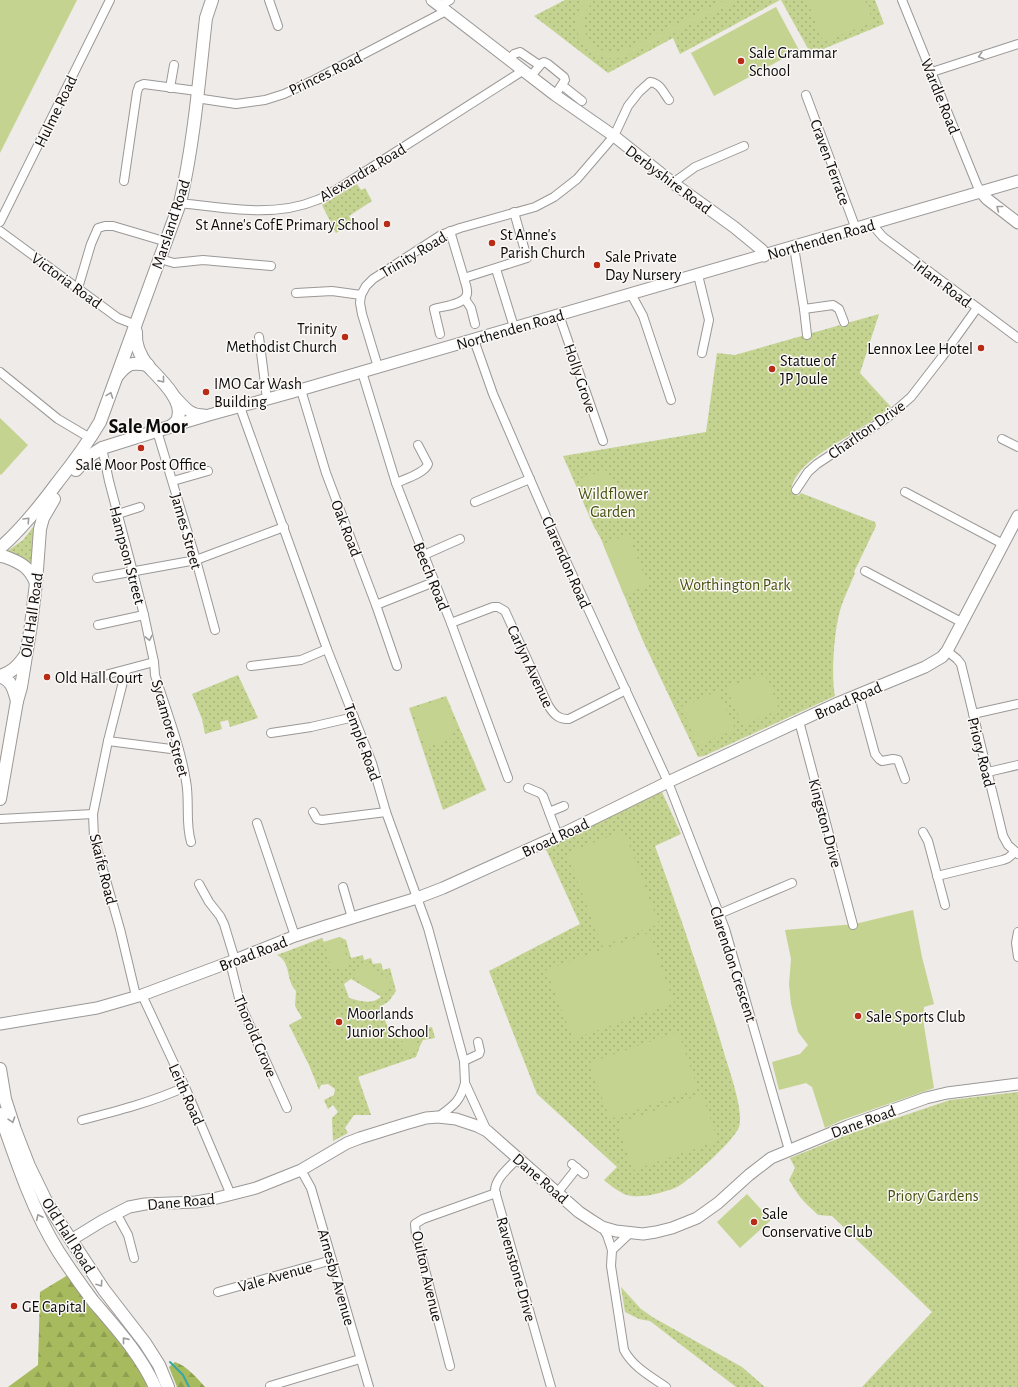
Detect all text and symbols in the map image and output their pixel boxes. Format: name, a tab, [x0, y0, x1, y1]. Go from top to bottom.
place label: Sale Grammar School	[749, 45, 838, 79]
street label: Princes Road	[286, 49, 365, 98]
one-way arrow	[977, 51, 984, 60]
marker: Sale Grammar School	[736, 56, 746, 66]
street label: Wardle Road	[918, 56, 962, 136]
street label: Hulme Road	[32, 73, 80, 150]
street label: Craven Terrace	[807, 117, 853, 207]
street label: Alexandra Road	[316, 141, 409, 205]
street label: Derbyshire Road	[622, 142, 714, 218]
street label: Marsland Road	[149, 178, 193, 271]
one-way arrow	[997, 206, 1004, 213]
place label: St Anne's CofE Primary School	[195, 217, 379, 234]
street label: Northenden Road	[766, 217, 877, 263]
marker: St Anne's CofE Primary School	[382, 219, 392, 229]
place label: St Anne's Parish Church	[500, 227, 585, 261]
street label: Trinity Road	[378, 229, 450, 282]
marker: St Anne's Parish Church	[487, 238, 497, 248]
place label: Sale Private Day Nursery	[605, 249, 682, 284]
street label: Victoria Road	[28, 250, 104, 312]
street label: Irlam Road	[911, 257, 974, 311]
marker: Sale Private Day Nursery	[592, 260, 602, 270]
street label: Northenden Road	[455, 307, 566, 353]
place label: Trinity Methodist Church	[226, 321, 337, 355]
marker: Trinity Methodist Church	[340, 332, 350, 342]
place label: Lennox Lee Hotel	[867, 341, 973, 357]
street label: Holly Grove	[560, 342, 599, 415]
marker: Lennox Lee Hotel	[976, 343, 986, 353]
place label: Statue of JP Joule	[780, 353, 837, 387]
marker: Statue of JP Joule	[767, 364, 777, 374]
one-way arrow	[157, 376, 164, 383]
place label: IMO Car Wash Building	[214, 376, 302, 410]
marker: IMO Car Wash Building	[201, 387, 211, 397]
one-way arrow	[105, 392, 113, 399]
street label: Charlton Drive	[825, 398, 908, 462]
district label: Sale Moor	[108, 417, 188, 437]
marker: Sale Moor Post Office	[136, 443, 146, 453]
place label: Sale Moor Post Office	[76, 457, 206, 473]
park label: Wildflower Garden	[578, 486, 649, 520]
street label: James Street	[168, 491, 205, 571]
street label: Oak Road	[328, 498, 364, 559]
street label: Hampson Street	[106, 504, 148, 606]
street label: Clarendon Road	[539, 514, 594, 611]
one-way arrow	[23, 517, 30, 525]
street label: Beech Road	[410, 540, 452, 613]
street label: Old Hall Road	[18, 572, 46, 659]
park label: Worthington Park	[680, 577, 791, 593]
street label: Carlyn Avenue	[503, 623, 556, 711]
one-way arrow	[144, 635, 152, 642]
place label: Old Hall Court	[55, 670, 143, 686]
marker: Old Hall Court	[42, 672, 52, 682]
street label: Sycamore Street	[148, 678, 192, 779]
street label: Broad Road	[812, 679, 884, 723]
street label: Temple Road	[341, 702, 383, 783]
street label: Priory Road	[964, 716, 997, 789]
street label: Kingston Drive	[805, 777, 845, 869]
street label: Broad Road	[520, 816, 591, 860]
street label: Skaife Road	[87, 832, 120, 906]
street label: Clarendon Crescent	[707, 905, 759, 1024]
street label: Broad Road	[217, 934, 290, 974]
street label: Thorold Grove	[231, 993, 280, 1080]
place label: Moorlands Junior School	[347, 1006, 429, 1040]
place label: Sale Sports Club	[866, 1009, 965, 1025]
marker: Sale Sports Club	[853, 1011, 863, 1021]
marker: Moorlands Junior School	[334, 1017, 344, 1027]
street label: Leith Road	[165, 1061, 207, 1128]
street label: Dane Road	[829, 1103, 898, 1141]
one-way arrow	[7, 1117, 16, 1124]
street label: Dane Road	[510, 1151, 571, 1207]
park label: Priory Gardens	[887, 1188, 979, 1205]
street label: Dane Road	[147, 1191, 215, 1213]
street label: Old Hall Road	[39, 1195, 98, 1276]
place label: Sale Conservative Club	[762, 1206, 873, 1240]
one-way arrow	[36, 1213, 44, 1221]
street label: Ravenstone Drive	[493, 1215, 539, 1323]
marker: Sale Conservative Club	[749, 1217, 759, 1227]
street label: Arnesby Avenue	[314, 1227, 357, 1328]
street label: Oulton Avenue	[409, 1229, 445, 1323]
street label: Vale Avenue	[236, 1259, 314, 1295]
one-way arrow	[95, 1280, 103, 1287]
place label: GE Capital	[22, 1299, 86, 1315]
marker: GE Capital	[9, 1301, 19, 1311]
one-way arrow	[123, 1337, 130, 1344]

